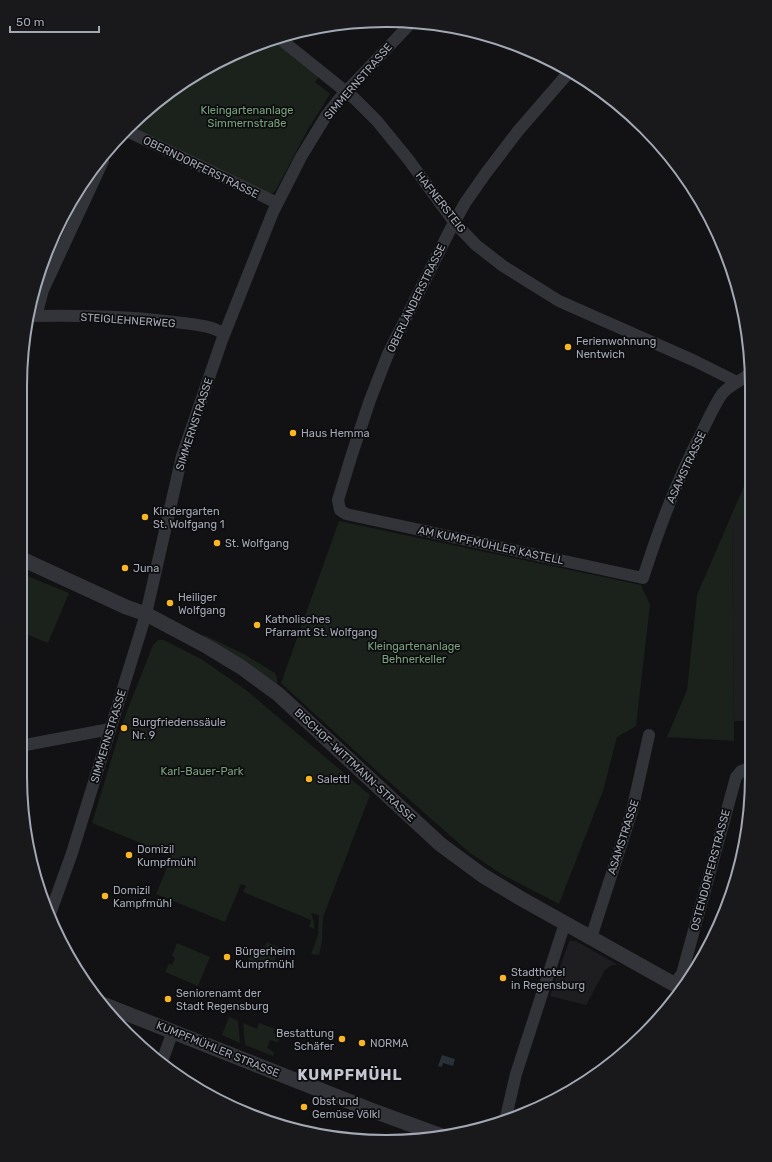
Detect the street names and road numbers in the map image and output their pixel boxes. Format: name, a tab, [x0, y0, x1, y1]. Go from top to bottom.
street label: SIMMERNSTRASSE	[322, 40, 395, 122]
street label: OBERNDORFERSTRASSE	[141, 134, 261, 201]
street label: HAFNERSTEIG	[413, 169, 468, 235]
street label: OBERLÄNDERSTRASSE	[384, 241, 449, 355]
street label: STEIGLEHNERWEG	[80, 311, 176, 330]
street label: SIMMERNSTRASSE	[173, 376, 216, 472]
street label: ASAMSTRASSE	[664, 429, 709, 505]
street label: AM KUMPFMÜHLER KASTELL	[417, 524, 565, 567]
street label: SIMMERNSTRASSE	[88, 688, 129, 784]
street label: BISCHOF-WITTMANN-STRASSE	[292, 706, 418, 825]
street label: ASAMSTRASSE	[605, 798, 642, 876]
street label: OSTENDORFERSTRASSE	[688, 808, 733, 932]
street label: KUMPFMÜHLER STRASSE	[154, 1019, 282, 1080]

